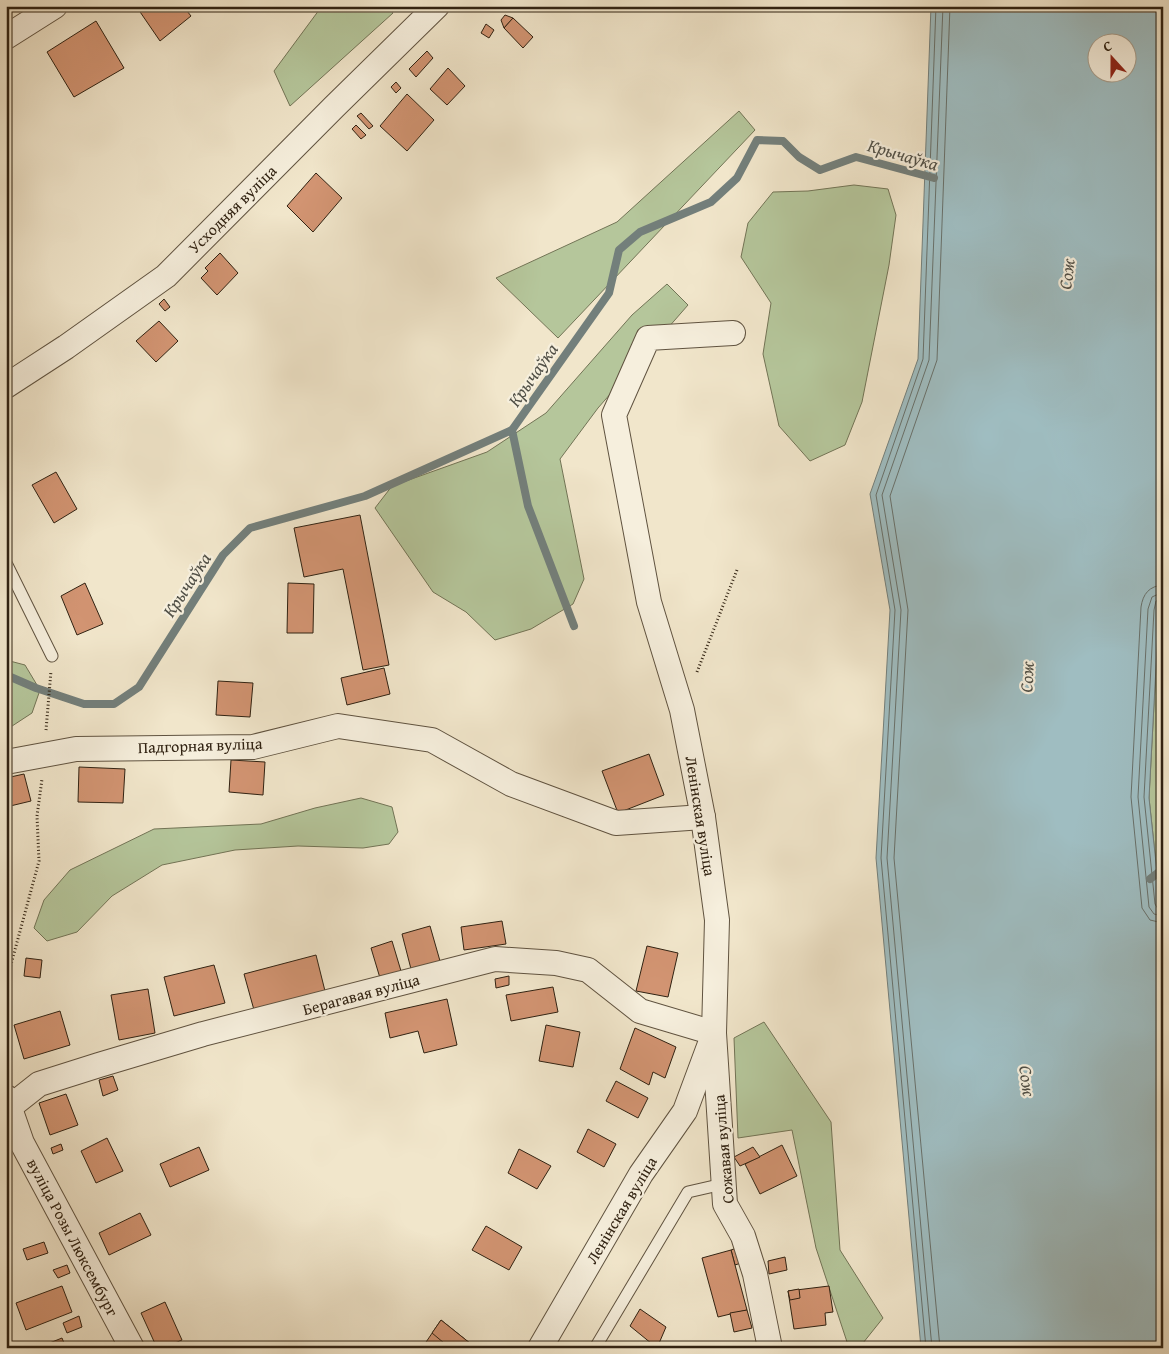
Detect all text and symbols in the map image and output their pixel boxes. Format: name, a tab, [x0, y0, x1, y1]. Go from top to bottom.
north arrow	[1086, 32, 1136, 82]
text: С	[1100, 35, 1115, 57]
water label: Крычаўка	[865, 132, 942, 178]
street label: Усходняя вуліца	[182, 159, 282, 259]
water label: Сож	[1051, 256, 1082, 291]
water label: Крычаўка	[501, 337, 565, 412]
water label: Крычаўка	[156, 546, 218, 622]
water label: Сож	[1012, 660, 1041, 693]
street label: Падгорная вуліца	[137, 731, 263, 759]
street label: Ленінская вуліца	[680, 754, 722, 878]
street label: Берагавая вуліца	[300, 967, 423, 1021]
water label: Сож	[1012, 1064, 1043, 1099]
street label: Сожавая вуліца	[706, 1093, 740, 1204]
street label: Ленінская вуліца	[579, 1151, 663, 1268]
street label: вуліца Розы Люксембург	[21, 1154, 125, 1320]

